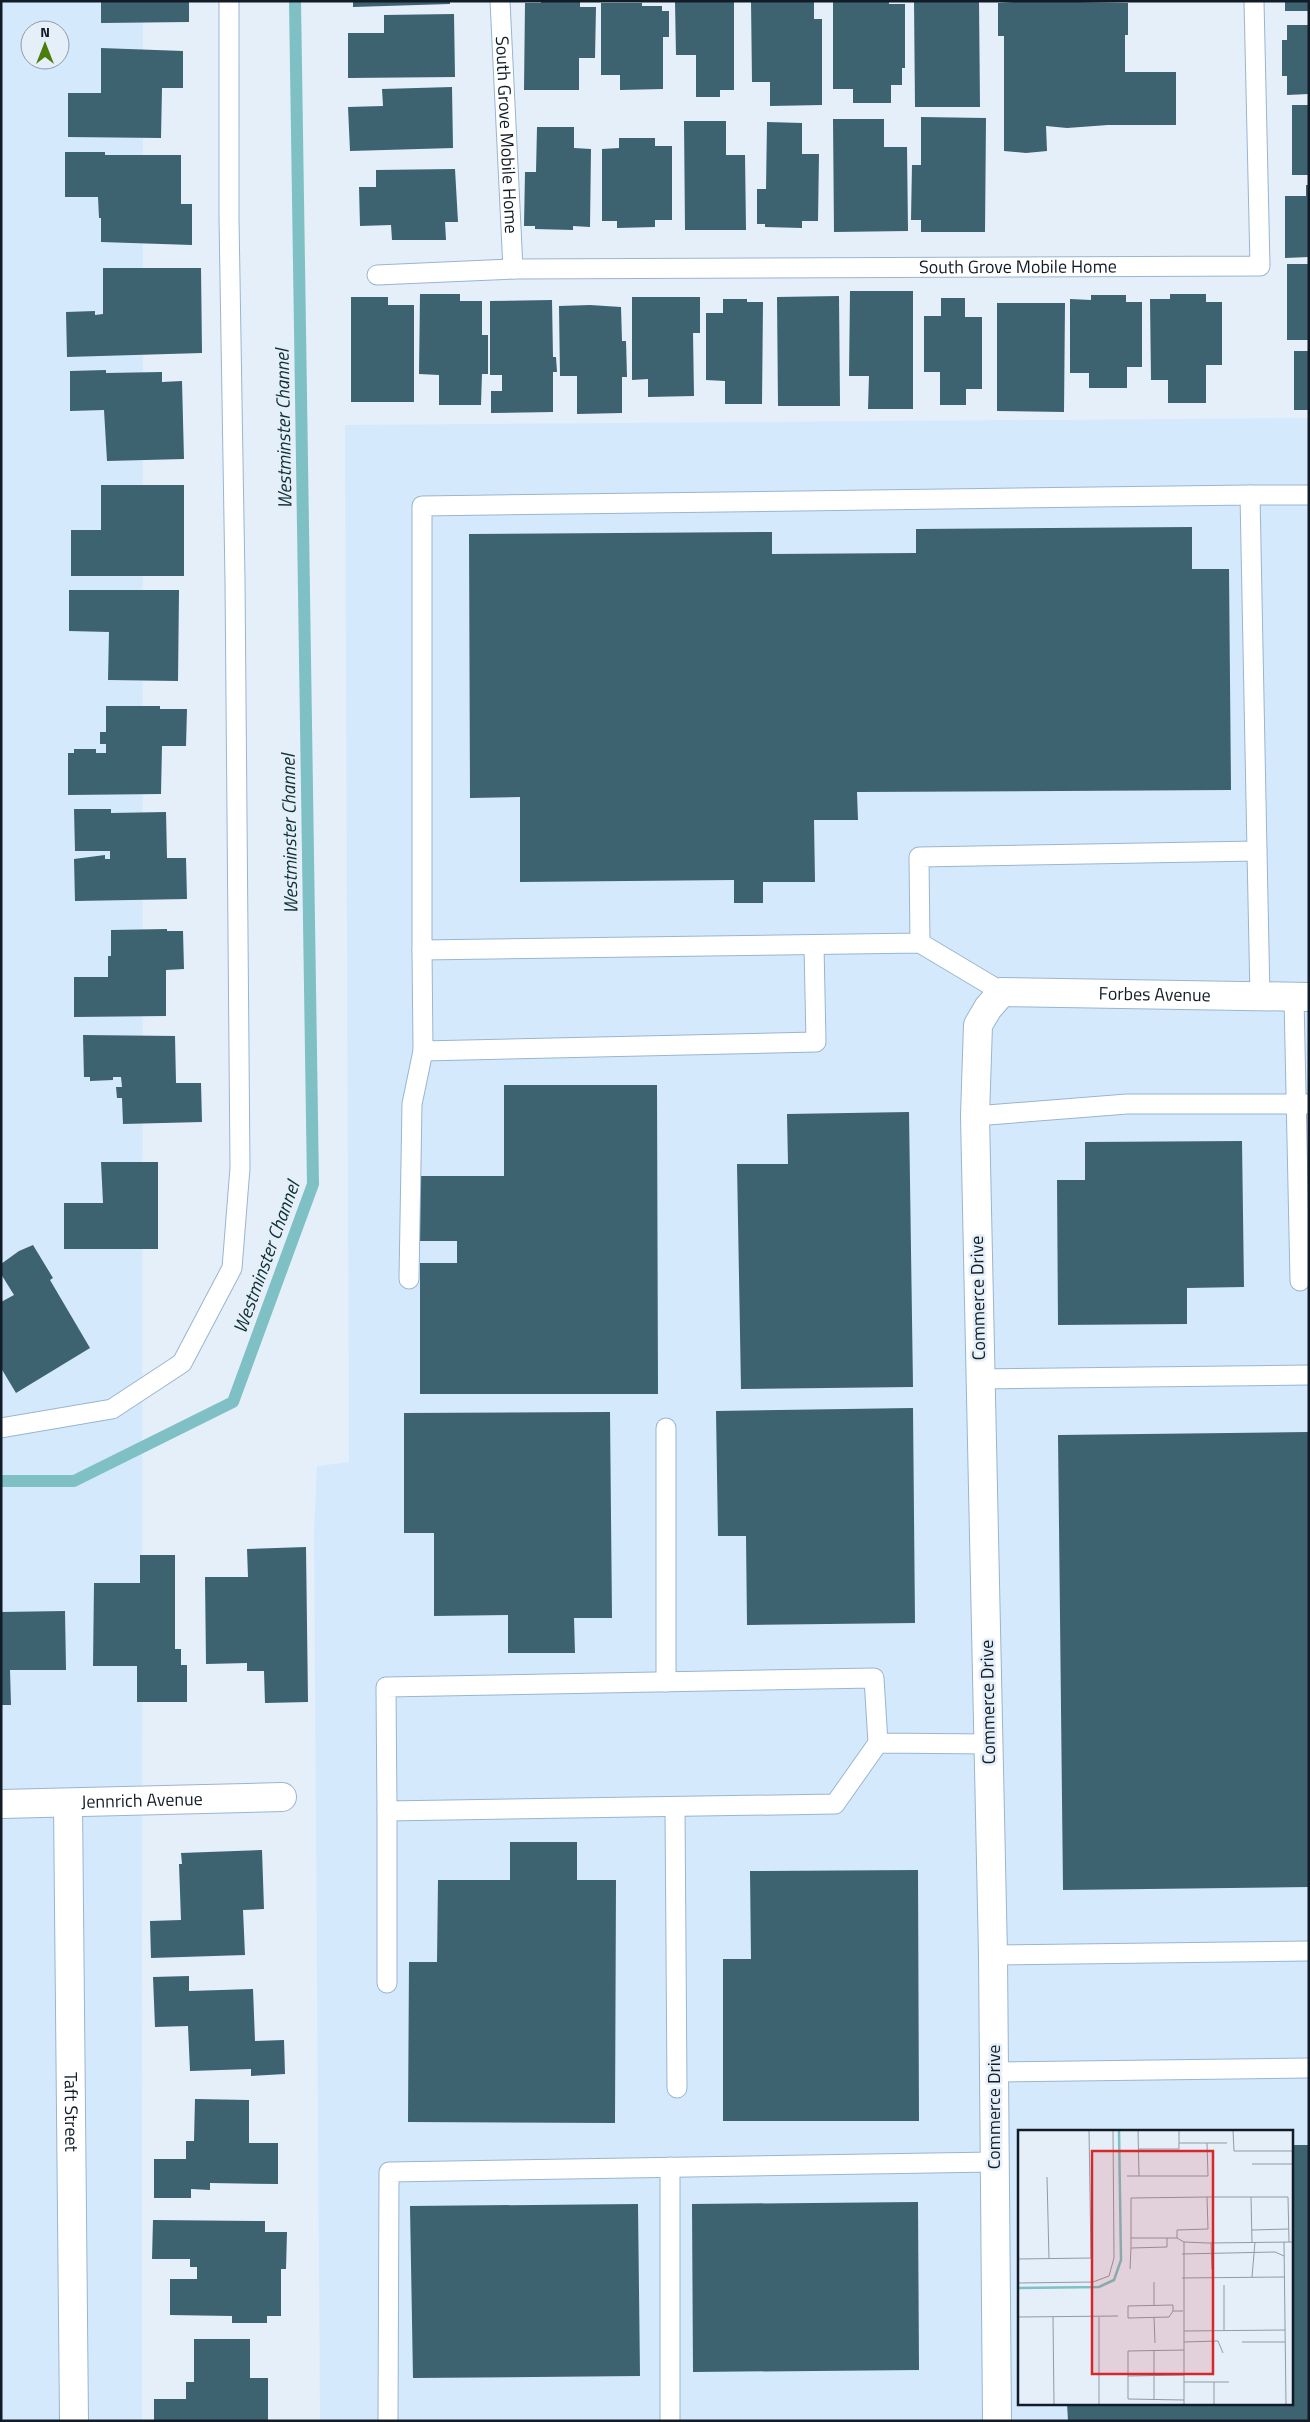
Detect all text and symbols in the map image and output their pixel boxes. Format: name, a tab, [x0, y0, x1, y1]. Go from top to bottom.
north arrow	[20, 20, 70, 70]
text: N	[40, 21, 50, 42]
street label: South Grove Mobile Home	[489, 35, 525, 234]
street label: South Grove Mobile Home	[919, 253, 1117, 280]
water label: Westminster Channel	[267, 347, 298, 509]
water label: Westminster Channel	[273, 752, 304, 914]
street label: Forbes Avenue	[1098, 980, 1211, 1008]
water label: Westminster Channel	[225, 1175, 307, 1337]
street label: Commerce Drive	[963, 1236, 992, 1360]
street label: Commerce Drive	[973, 1640, 1002, 1764]
street label: Jennrich Avenue	[81, 1785, 203, 1815]
street label: Commerce Drive	[980, 2045, 1007, 2169]
street label: Taft Street	[58, 2072, 85, 2153]
inset map	[1018, 2130, 1292, 2404]

